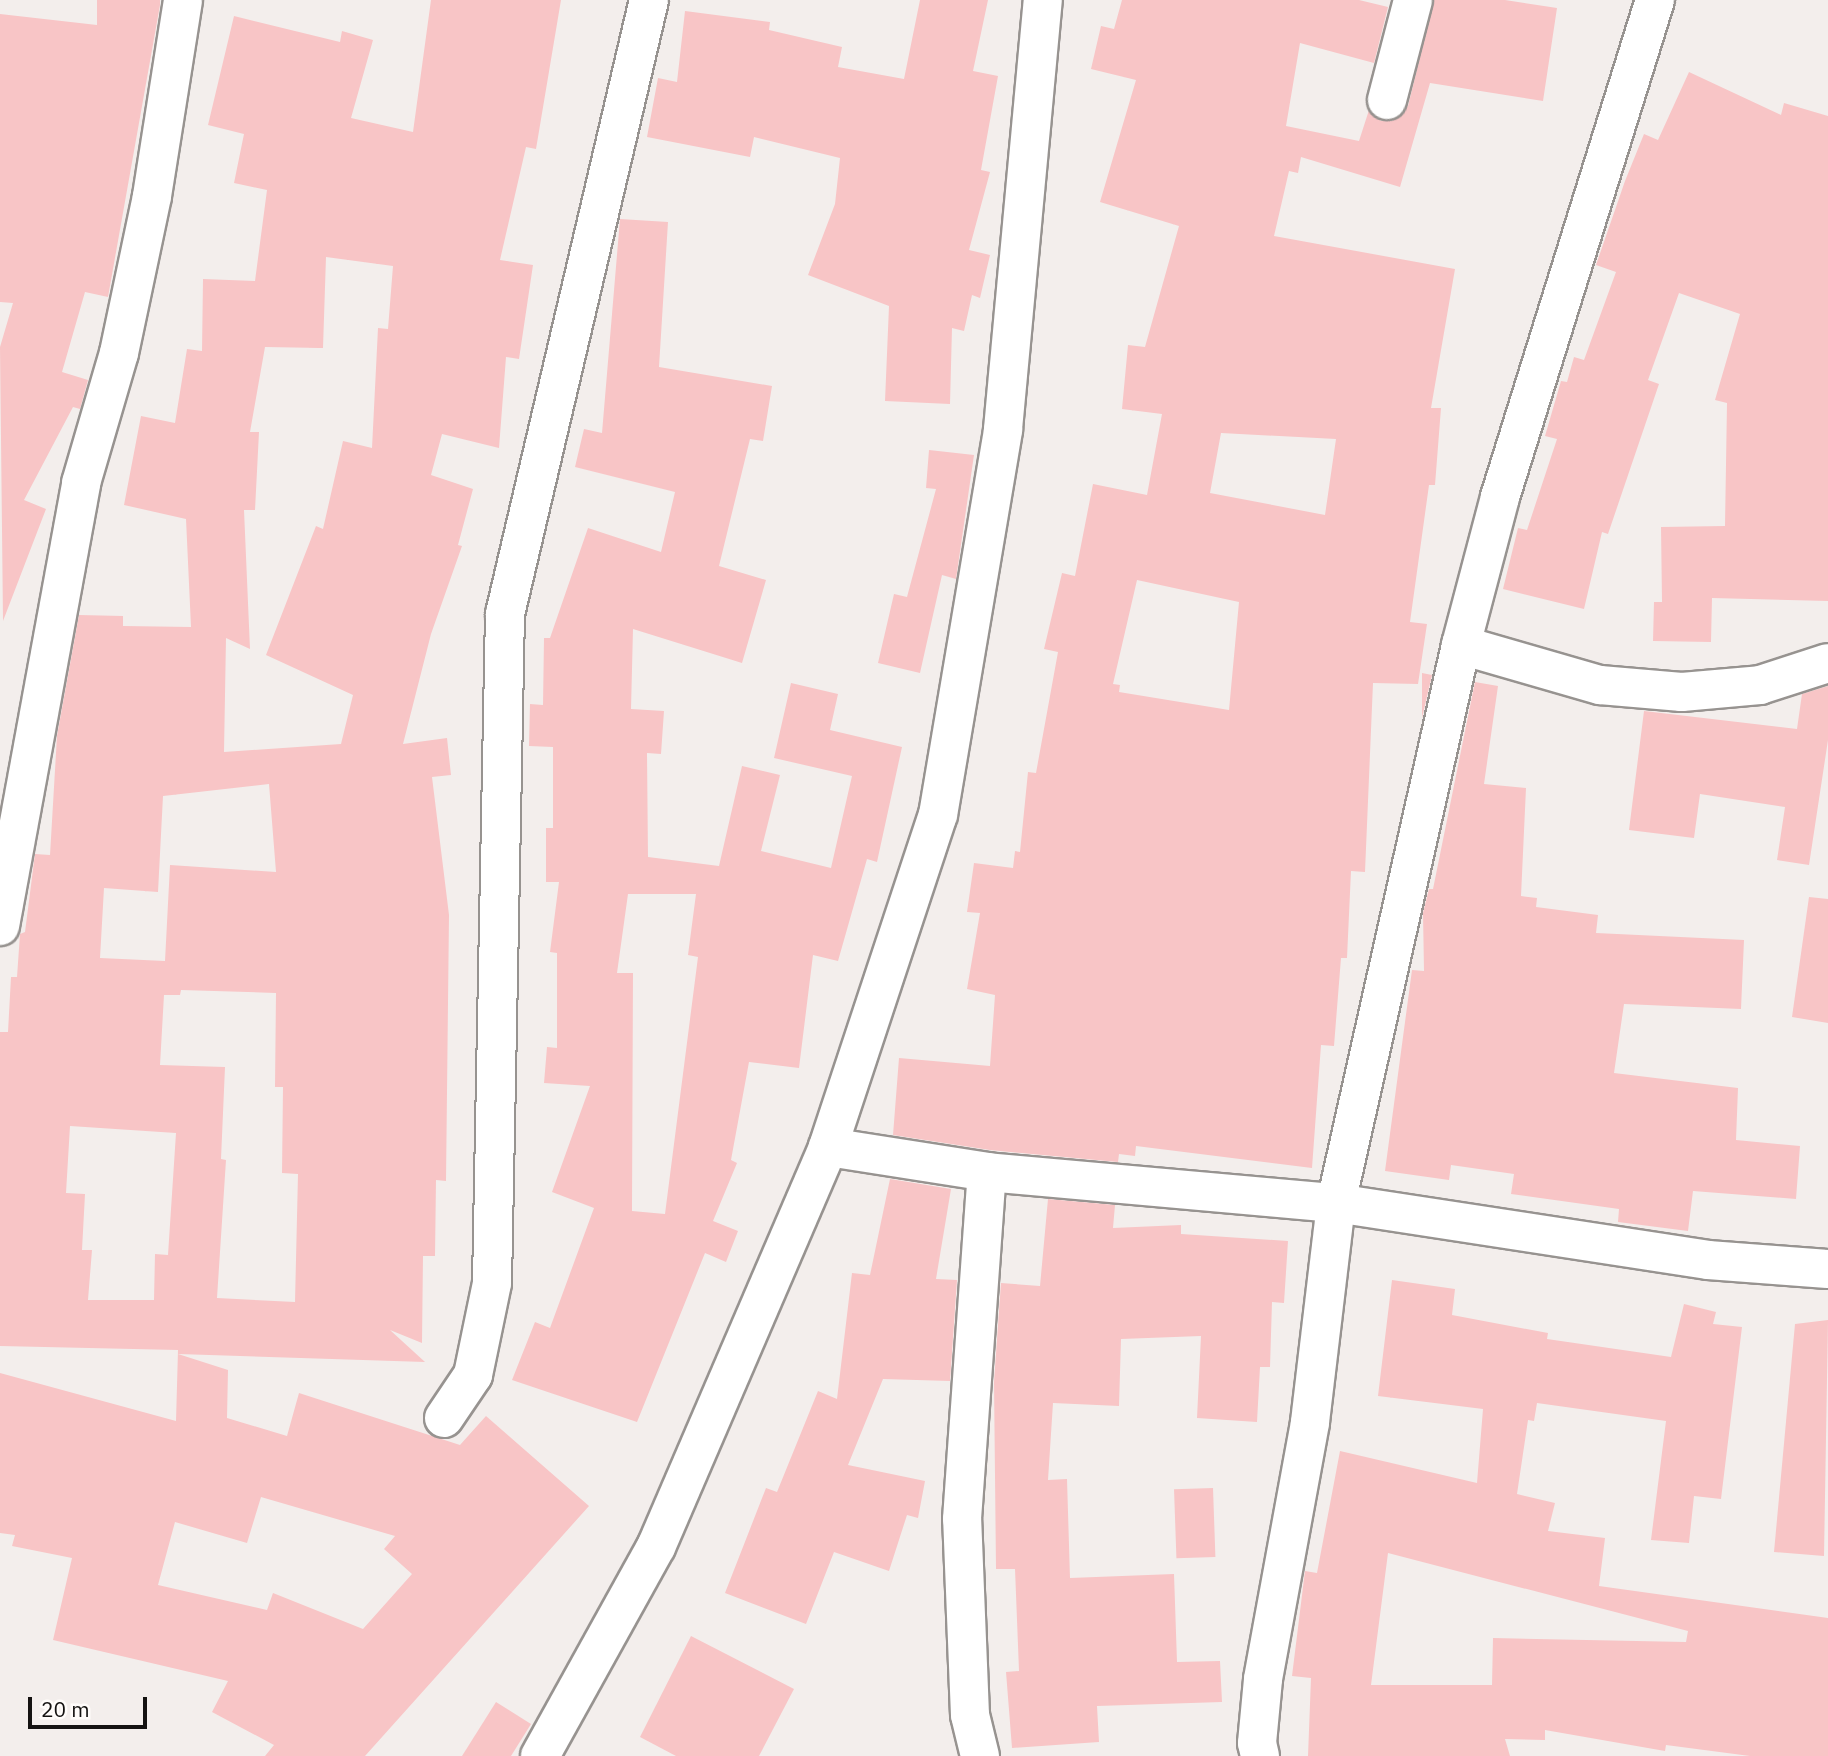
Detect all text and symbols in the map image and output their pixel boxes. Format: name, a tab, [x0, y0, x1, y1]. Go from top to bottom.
scale bar	[32, 1682, 150, 1726]
text: 20 m	[41, 1695, 90, 1723]

